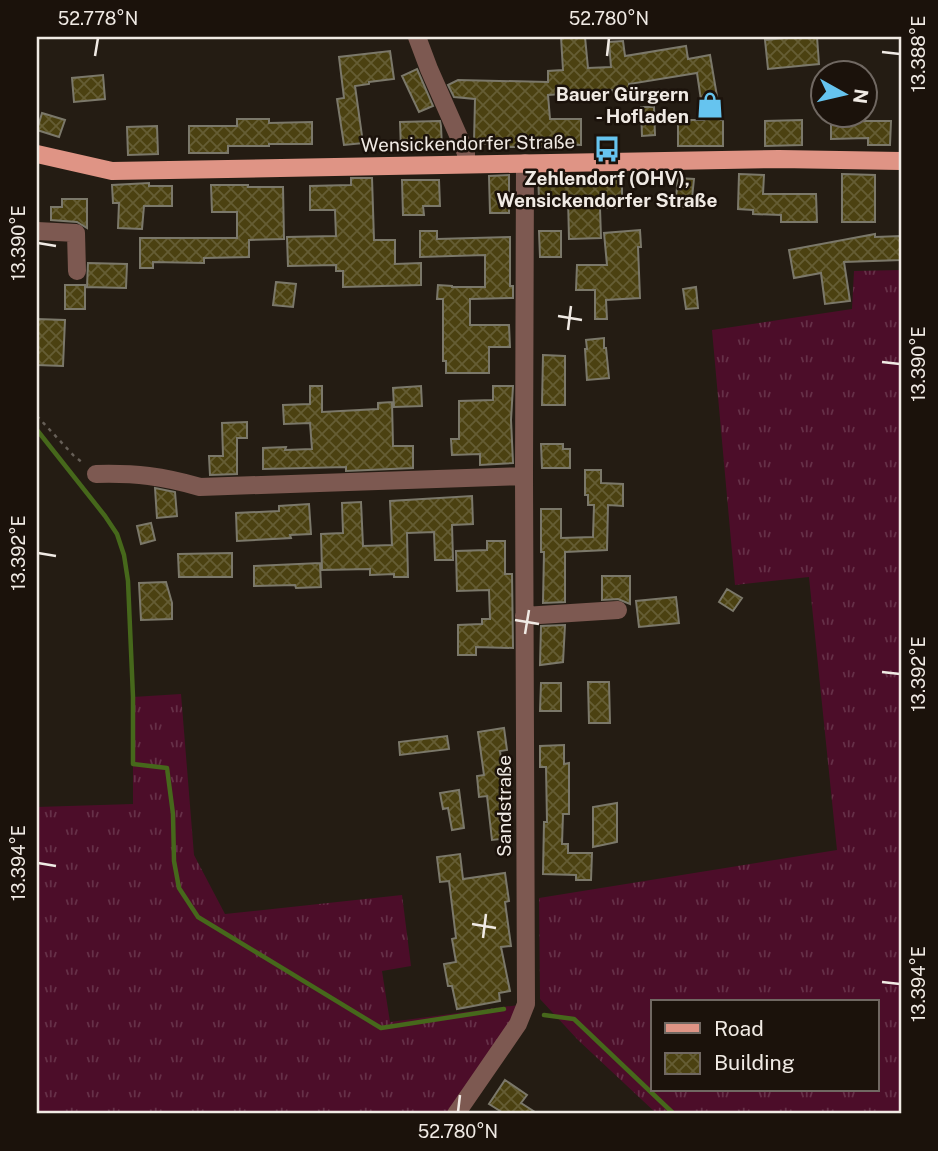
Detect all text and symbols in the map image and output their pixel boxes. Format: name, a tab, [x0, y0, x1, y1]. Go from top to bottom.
text: 52.778°N	[58, 8, 138, 29]
text: 52.780°N	[569, 8, 649, 29]
text: 13.388°E	[908, 16, 929, 92]
north arrow	[808, 60, 878, 130]
place label: Bauer Gürgern - Hofladen	[556, 83, 689, 127]
text: N	[849, 87, 873, 105]
shop icon: Bauer Gürgern - Hofladen	[695, 90, 725, 120]
street label: Wensickendorfer Straße	[361, 130, 575, 156]
bus stop icon: Zehlendorf (OHV), Wensickendorfer Straße	[592, 134, 622, 164]
place label: Zehlendorf (OHV), Wensickendorfer Straße	[497, 167, 717, 211]
text: 13.390°E	[8, 205, 29, 281]
text: 13.390°E	[908, 326, 929, 402]
text: 13.392°E	[8, 515, 29, 591]
text: 13.392°E	[908, 636, 929, 712]
street label: Sandstraße	[493, 755, 515, 857]
text: 13.394°E	[8, 825, 29, 901]
text: 13.394°E	[908, 946, 929, 1022]
legend	[651, 1000, 878, 1092]
text: Road	[714, 1016, 764, 1041]
text: Building	[714, 1050, 795, 1075]
text: 52.780°N	[418, 1121, 498, 1142]

